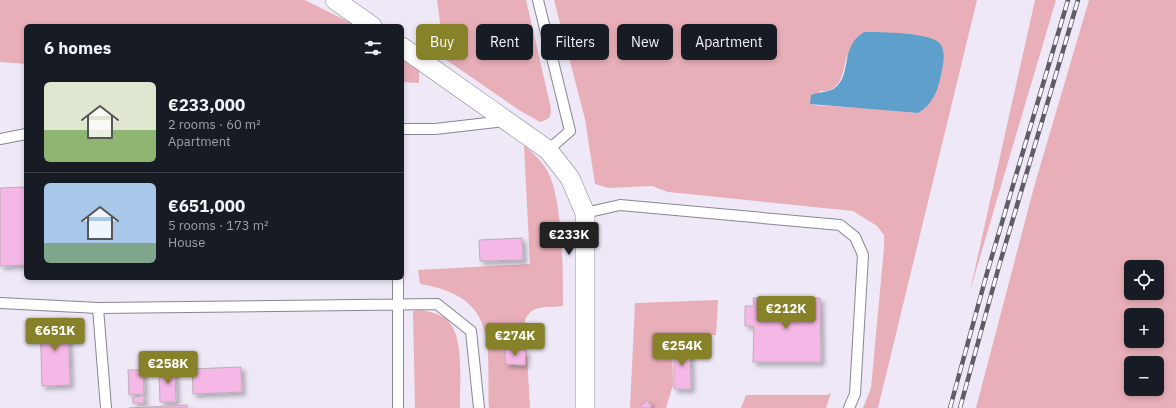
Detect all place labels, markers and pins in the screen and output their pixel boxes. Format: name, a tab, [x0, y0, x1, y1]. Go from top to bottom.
pin: €233K	[541, 222, 597, 256]
pin: €212K	[758, 296, 814, 330]
pin: €651K	[27, 318, 83, 352]
pin: €274K	[487, 323, 543, 357]
pin: €254K	[654, 333, 710, 367]
pin: €258K	[140, 351, 196, 385]

